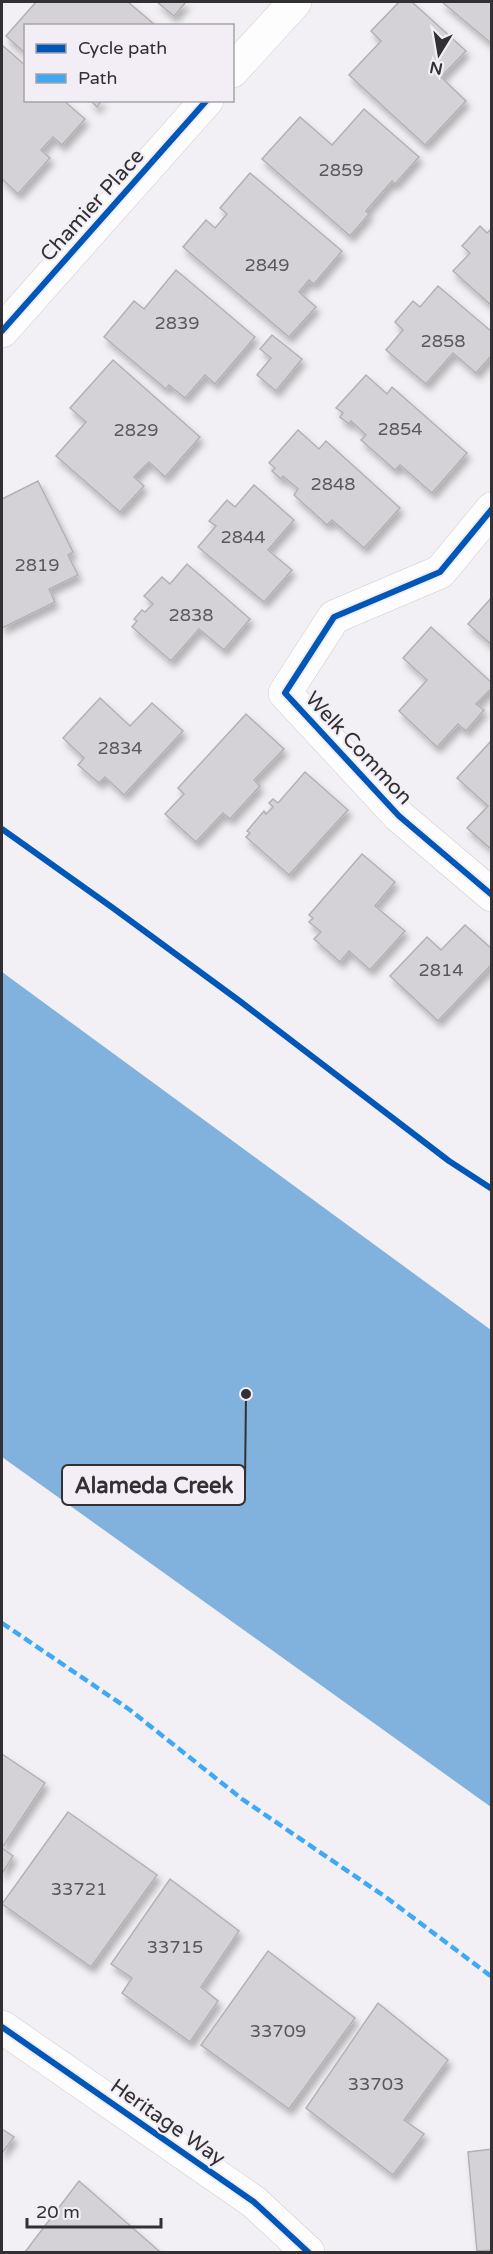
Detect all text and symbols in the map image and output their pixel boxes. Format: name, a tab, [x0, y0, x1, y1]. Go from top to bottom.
legend	[24, 24, 234, 102]
north arrow	[409, 24, 469, 84]
text: Cycle path	[78, 37, 167, 59]
text: N	[428, 57, 445, 79]
text: Path	[78, 67, 117, 89]
street label: Chamier Place	[35, 144, 150, 267]
house number: 2859	[318, 159, 364, 181]
house number: 2849	[244, 254, 290, 276]
house number: 2839	[154, 312, 200, 334]
house number: 2858	[420, 330, 466, 352]
house number: 2854	[377, 418, 423, 440]
house number: 2829	[113, 419, 159, 441]
house number: 2848	[310, 473, 356, 495]
house number: 2844	[220, 526, 266, 548]
house number: 2819	[14, 554, 60, 576]
house number: 2838	[168, 604, 214, 626]
street label: Welk Common	[300, 687, 417, 810]
house number: 2834	[97, 737, 143, 759]
house number: 2814	[418, 959, 464, 981]
callout: Alameda Creek	[62, 1465, 245, 1505]
text: Alameda Creek	[75, 1473, 233, 1499]
house number: 33721	[51, 1878, 107, 1900]
house number: 33715	[147, 1936, 203, 1958]
house number: 33709	[250, 2020, 306, 2042]
house number: 33703	[348, 2073, 404, 2095]
street label: Heritage Way	[105, 2074, 230, 2171]
scale bar	[27, 2191, 160, 2229]
text: 20 m	[36, 2201, 80, 2223]

